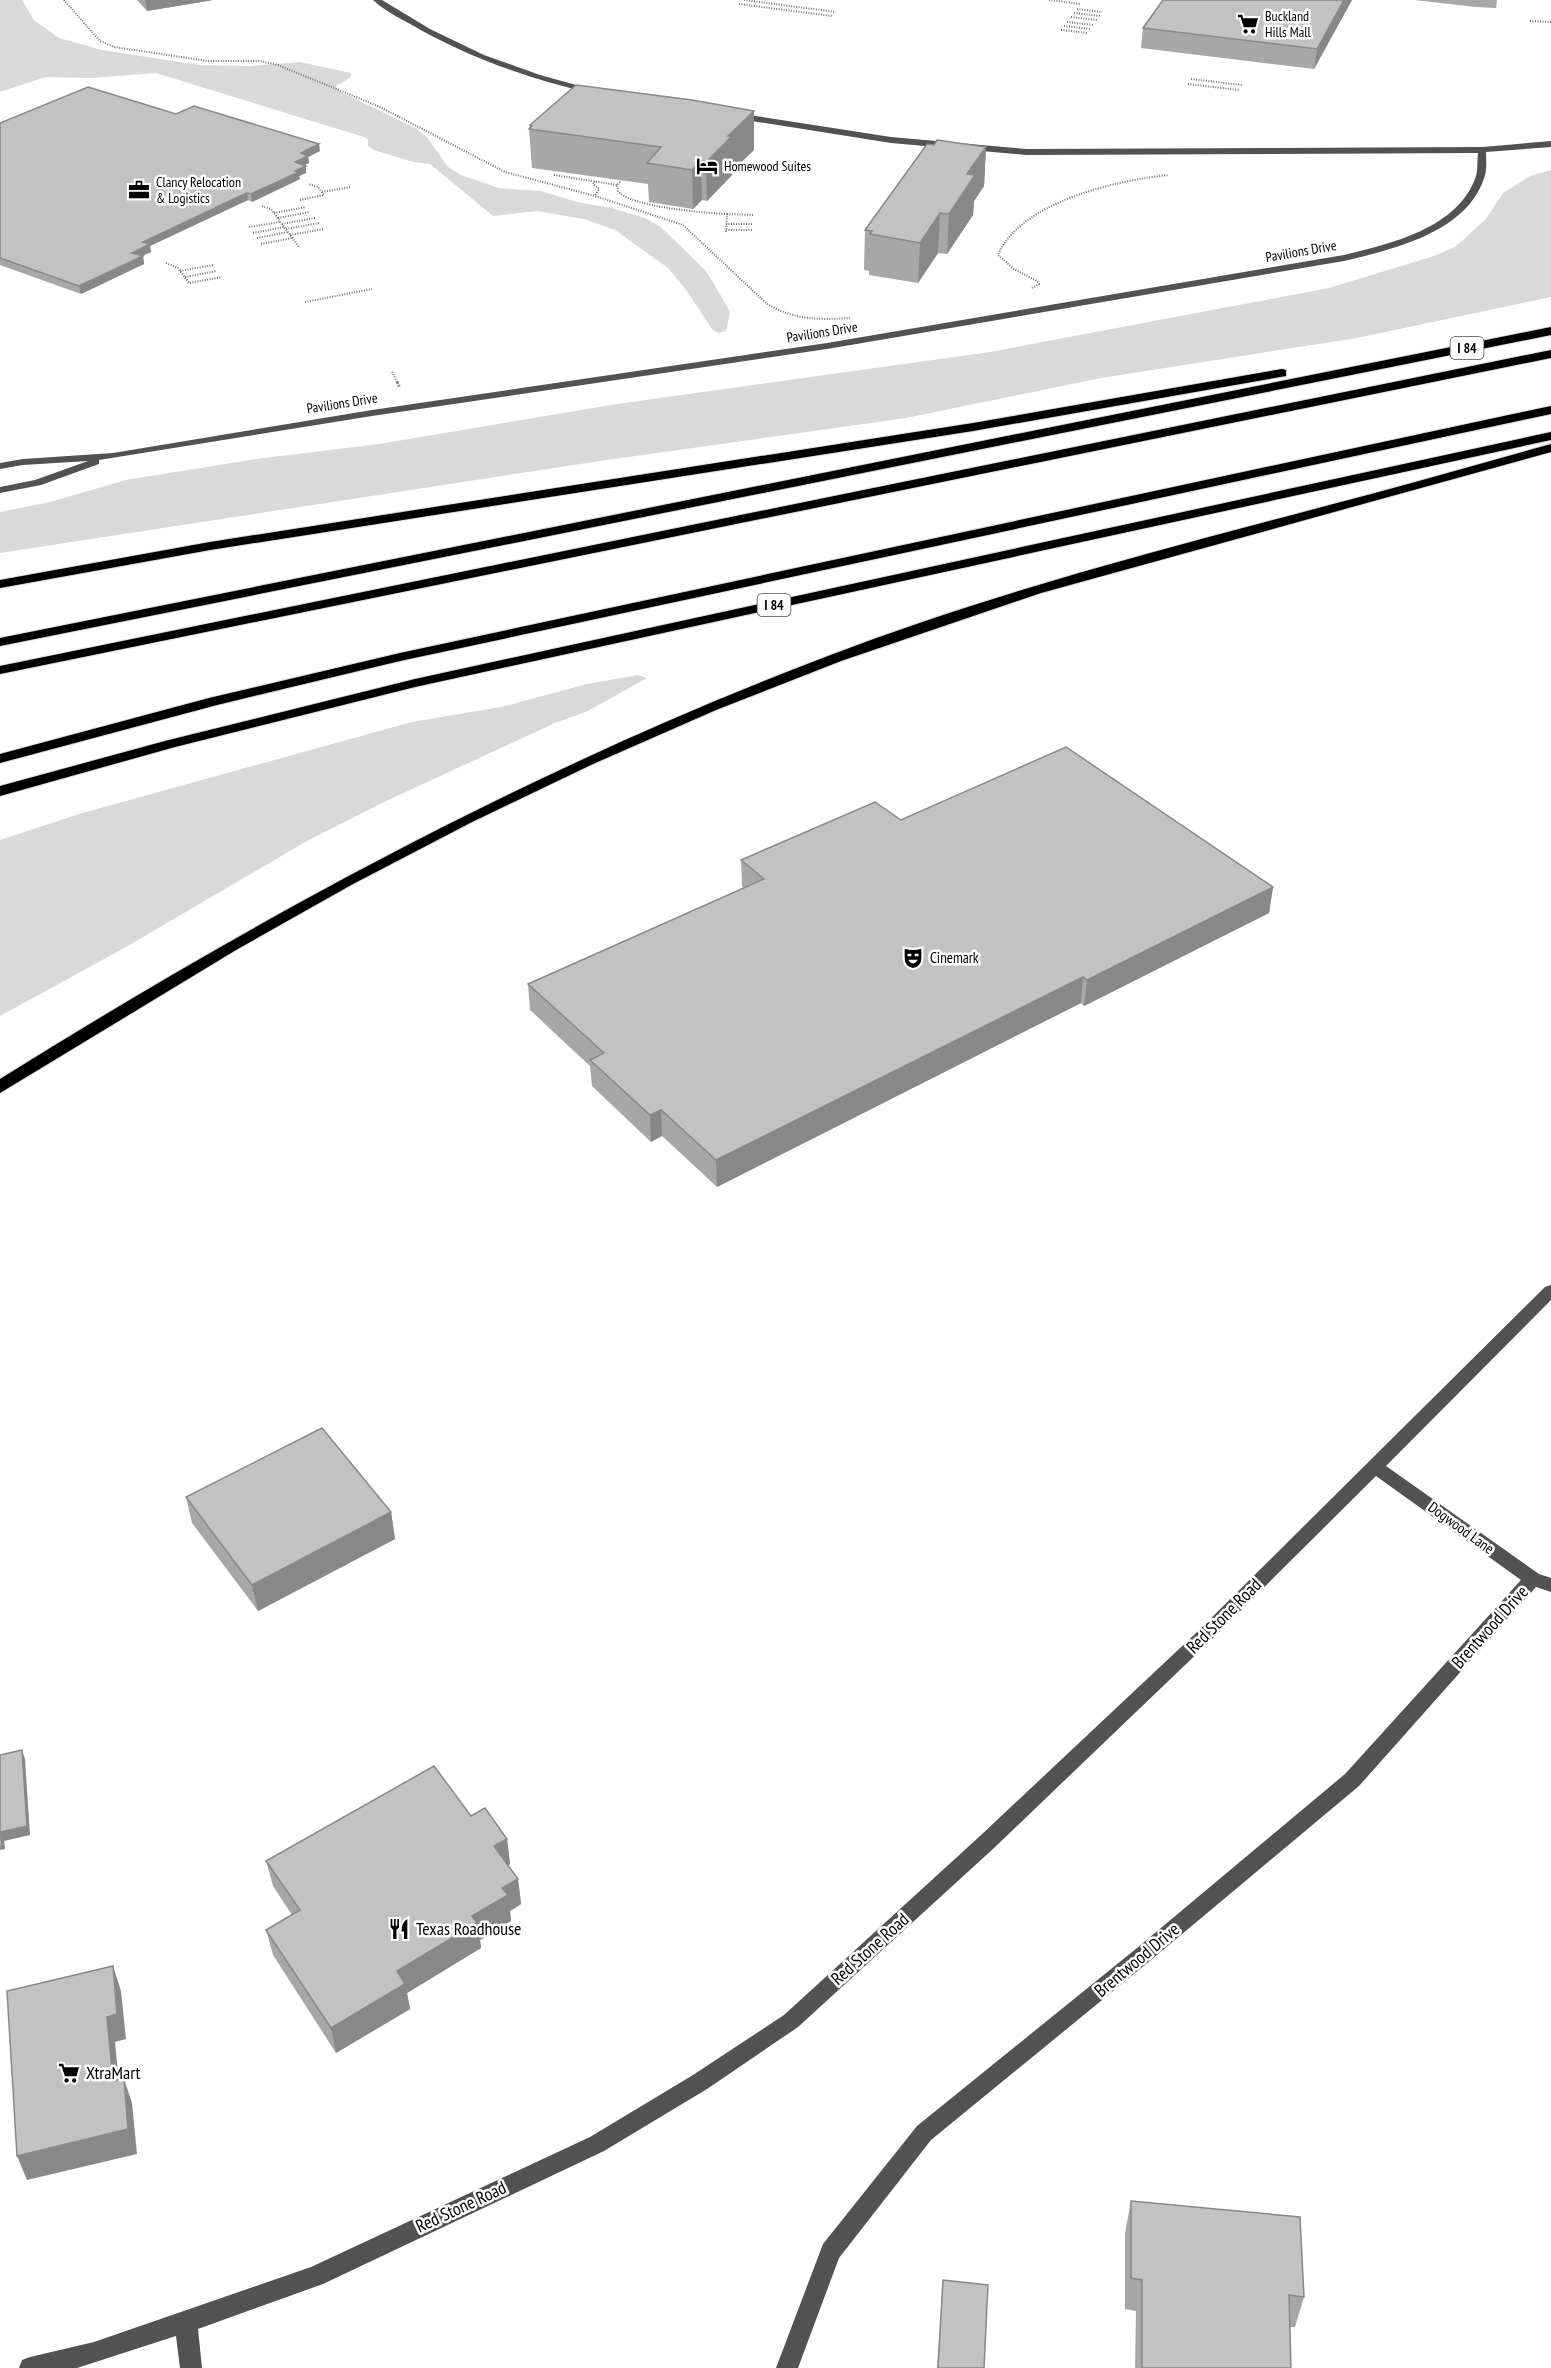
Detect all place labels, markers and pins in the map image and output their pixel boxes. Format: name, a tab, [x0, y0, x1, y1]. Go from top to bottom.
place label: Buckland Hills Mall	[1265, 7, 1312, 41]
supermarket icon: Buckland Hills Mall	[1236, 12, 1260, 36]
hotel icon: Homewood Suites	[695, 154, 719, 178]
place label: Homewood Suites	[724, 157, 811, 175]
place label: Clancy Relocation & Logistics	[156, 173, 241, 207]
office icon: Clancy Relocation & Logistics	[127, 178, 151, 202]
theatre icon: Cinemark	[901, 946, 925, 970]
place label: Cinemark	[930, 948, 979, 967]
restaurant icon: Texas Roadhouse	[387, 1917, 411, 1941]
place label: Texas Roadhouse	[416, 1917, 522, 1940]
supermarket icon: XtraMart	[57, 2061, 81, 2085]
place label: XtraMart	[86, 2061, 141, 2084]

